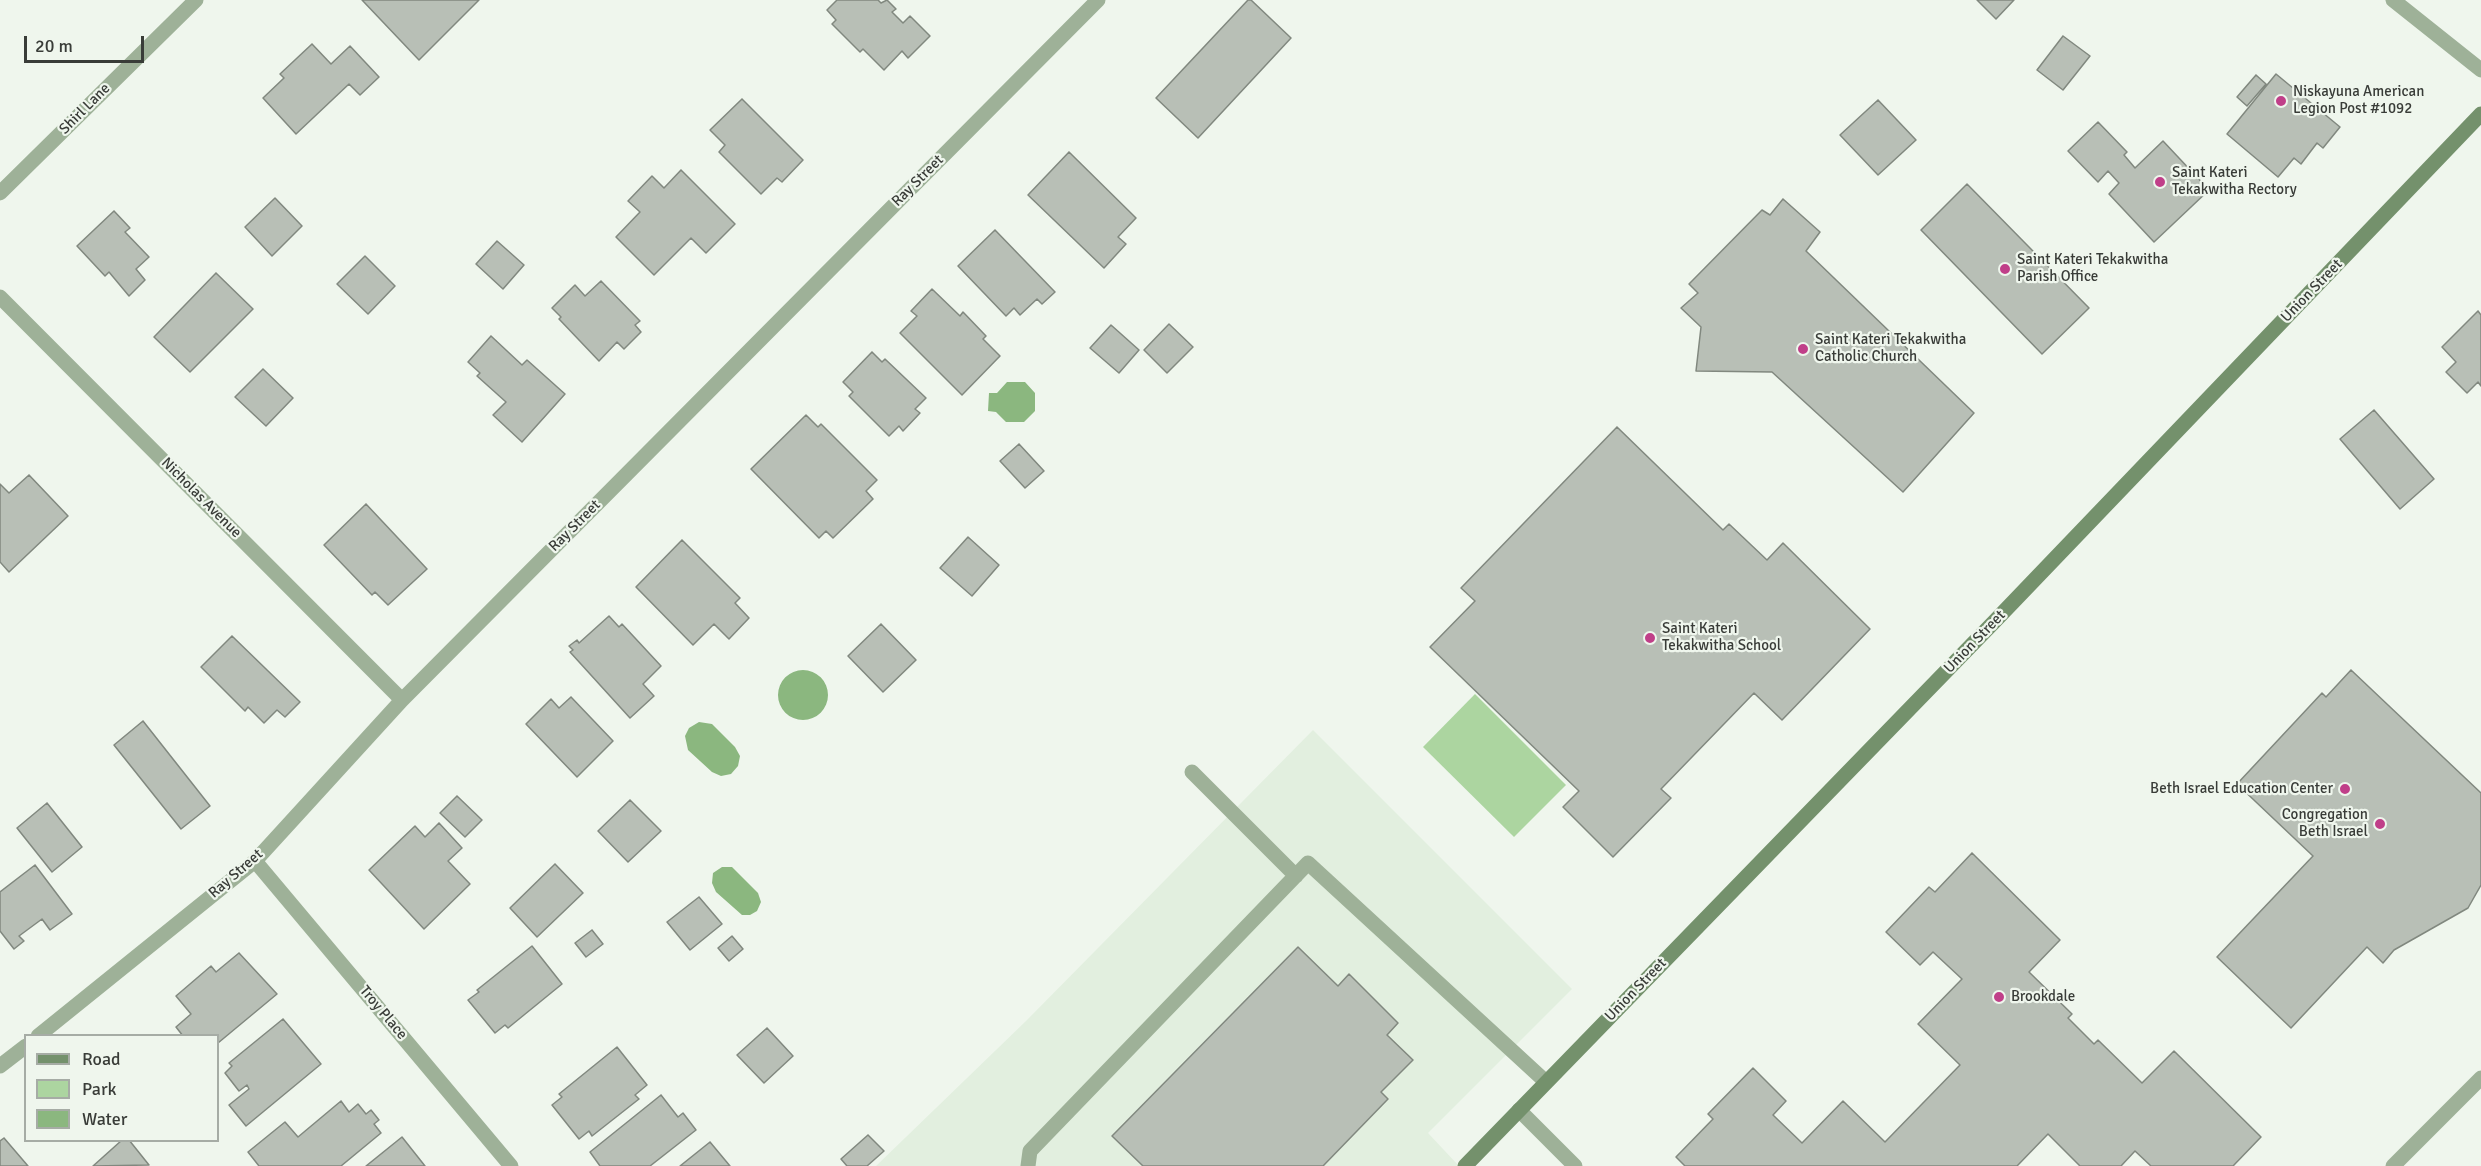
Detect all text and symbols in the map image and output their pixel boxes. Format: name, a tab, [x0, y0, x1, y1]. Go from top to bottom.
scale bar	[27, 24, 147, 62]
text: 20 m	[35, 35, 73, 57]
street label: Shirl Lane	[56, 80, 114, 138]
place label: Niskayuna American Legion Post #1092	[2293, 83, 2424, 118]
marker: Niskayuna American Legion Post #1092	[2274, 94, 2288, 108]
street label: Ray Street	[888, 151, 948, 211]
place label: Saint Kateri Tekakwitha Rectory	[2172, 164, 2297, 199]
marker: Saint Kateri Tekakwitha Rectory	[2153, 175, 2167, 189]
place label: Saint Kateri Tekakwitha Parish Office	[2017, 251, 2168, 286]
street label: Union Street	[2278, 256, 2346, 326]
marker: Saint Kateri Tekakwitha Parish Office	[1998, 262, 2012, 276]
place label: Saint Kateri Tekakwitha Catholic Church	[1815, 331, 1966, 366]
marker: Saint Kateri Tekakwitha Catholic Church	[1796, 342, 1810, 356]
street label: Nicholas Avenue	[157, 454, 245, 542]
street label: Ray Street	[545, 496, 605, 556]
street label: Union Street	[1941, 607, 2009, 677]
place label: Saint Kateri Tekakwitha School	[1662, 620, 1781, 655]
marker: Saint Kateri Tekakwitha School	[1643, 631, 1657, 645]
place label: Beth Israel Education Center	[2150, 780, 2333, 798]
marker: Beth Israel Education Center	[2338, 782, 2352, 796]
place label: Congregation Beth Israel	[2282, 806, 2368, 841]
marker: Congregation Beth Israel	[2373, 817, 2387, 831]
street label: Ray Street	[205, 846, 267, 902]
street label: Union Street	[1602, 955, 1670, 1025]
street label: Troy Place	[355, 982, 411, 1044]
place label: Brookdale	[2011, 988, 2075, 1006]
marker: Brookdale	[1992, 990, 2006, 1004]
legend	[24, 1034, 219, 1142]
text: Road	[82, 1048, 121, 1070]
text: Park	[82, 1078, 117, 1100]
text: Water	[82, 1108, 127, 1130]

